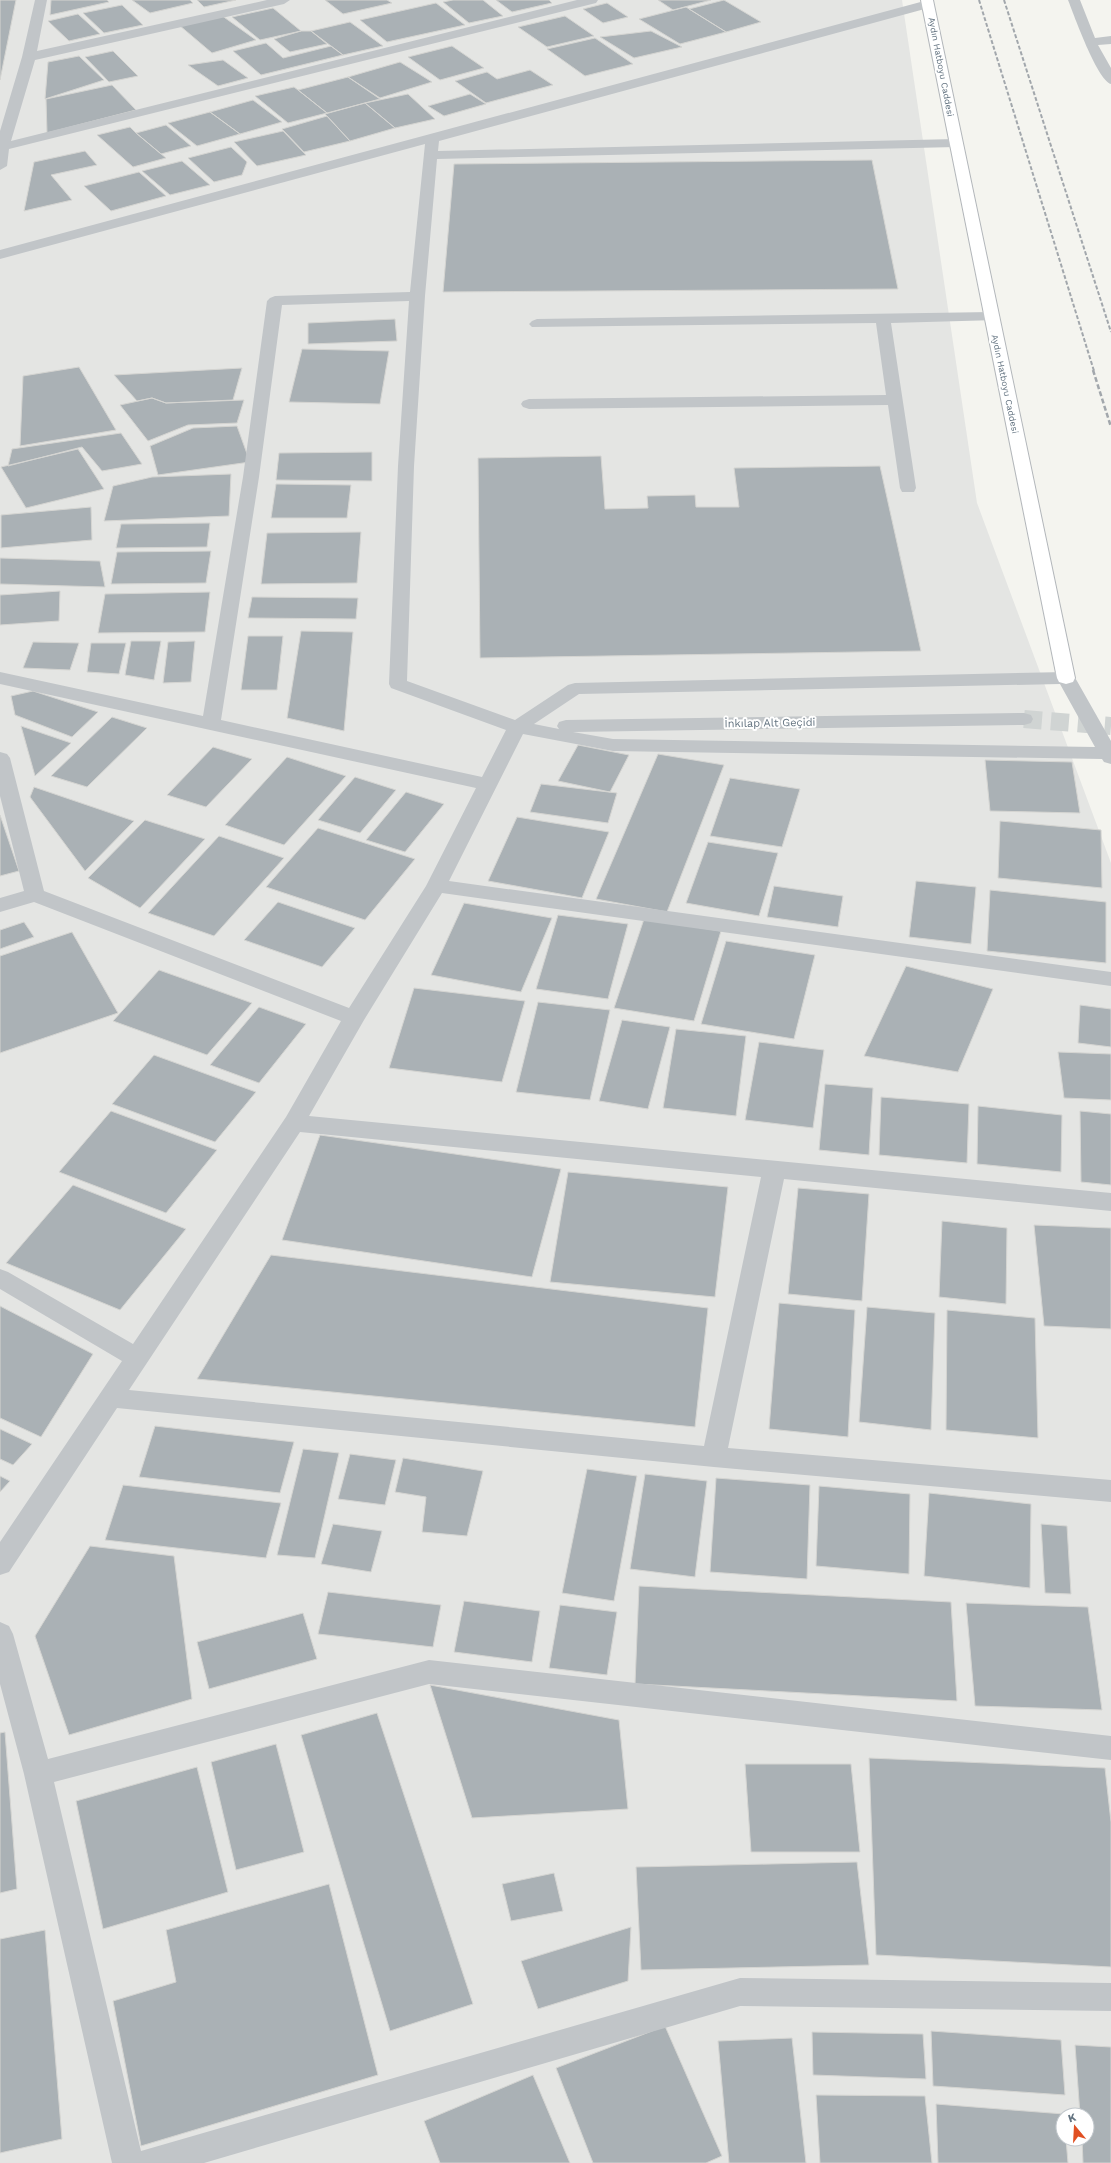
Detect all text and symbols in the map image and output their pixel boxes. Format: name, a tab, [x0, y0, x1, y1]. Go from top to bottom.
street label: Aydın Hatboyu Caddesi	[926, 16, 956, 118]
street label: Aydın Hatboyu Caddesi	[990, 334, 1020, 434]
street label: İnkılap Alt Geçidi	[724, 715, 816, 730]
north arrow	[1055, 2107, 1095, 2147]
text: K	[1066, 2110, 1078, 2125]

